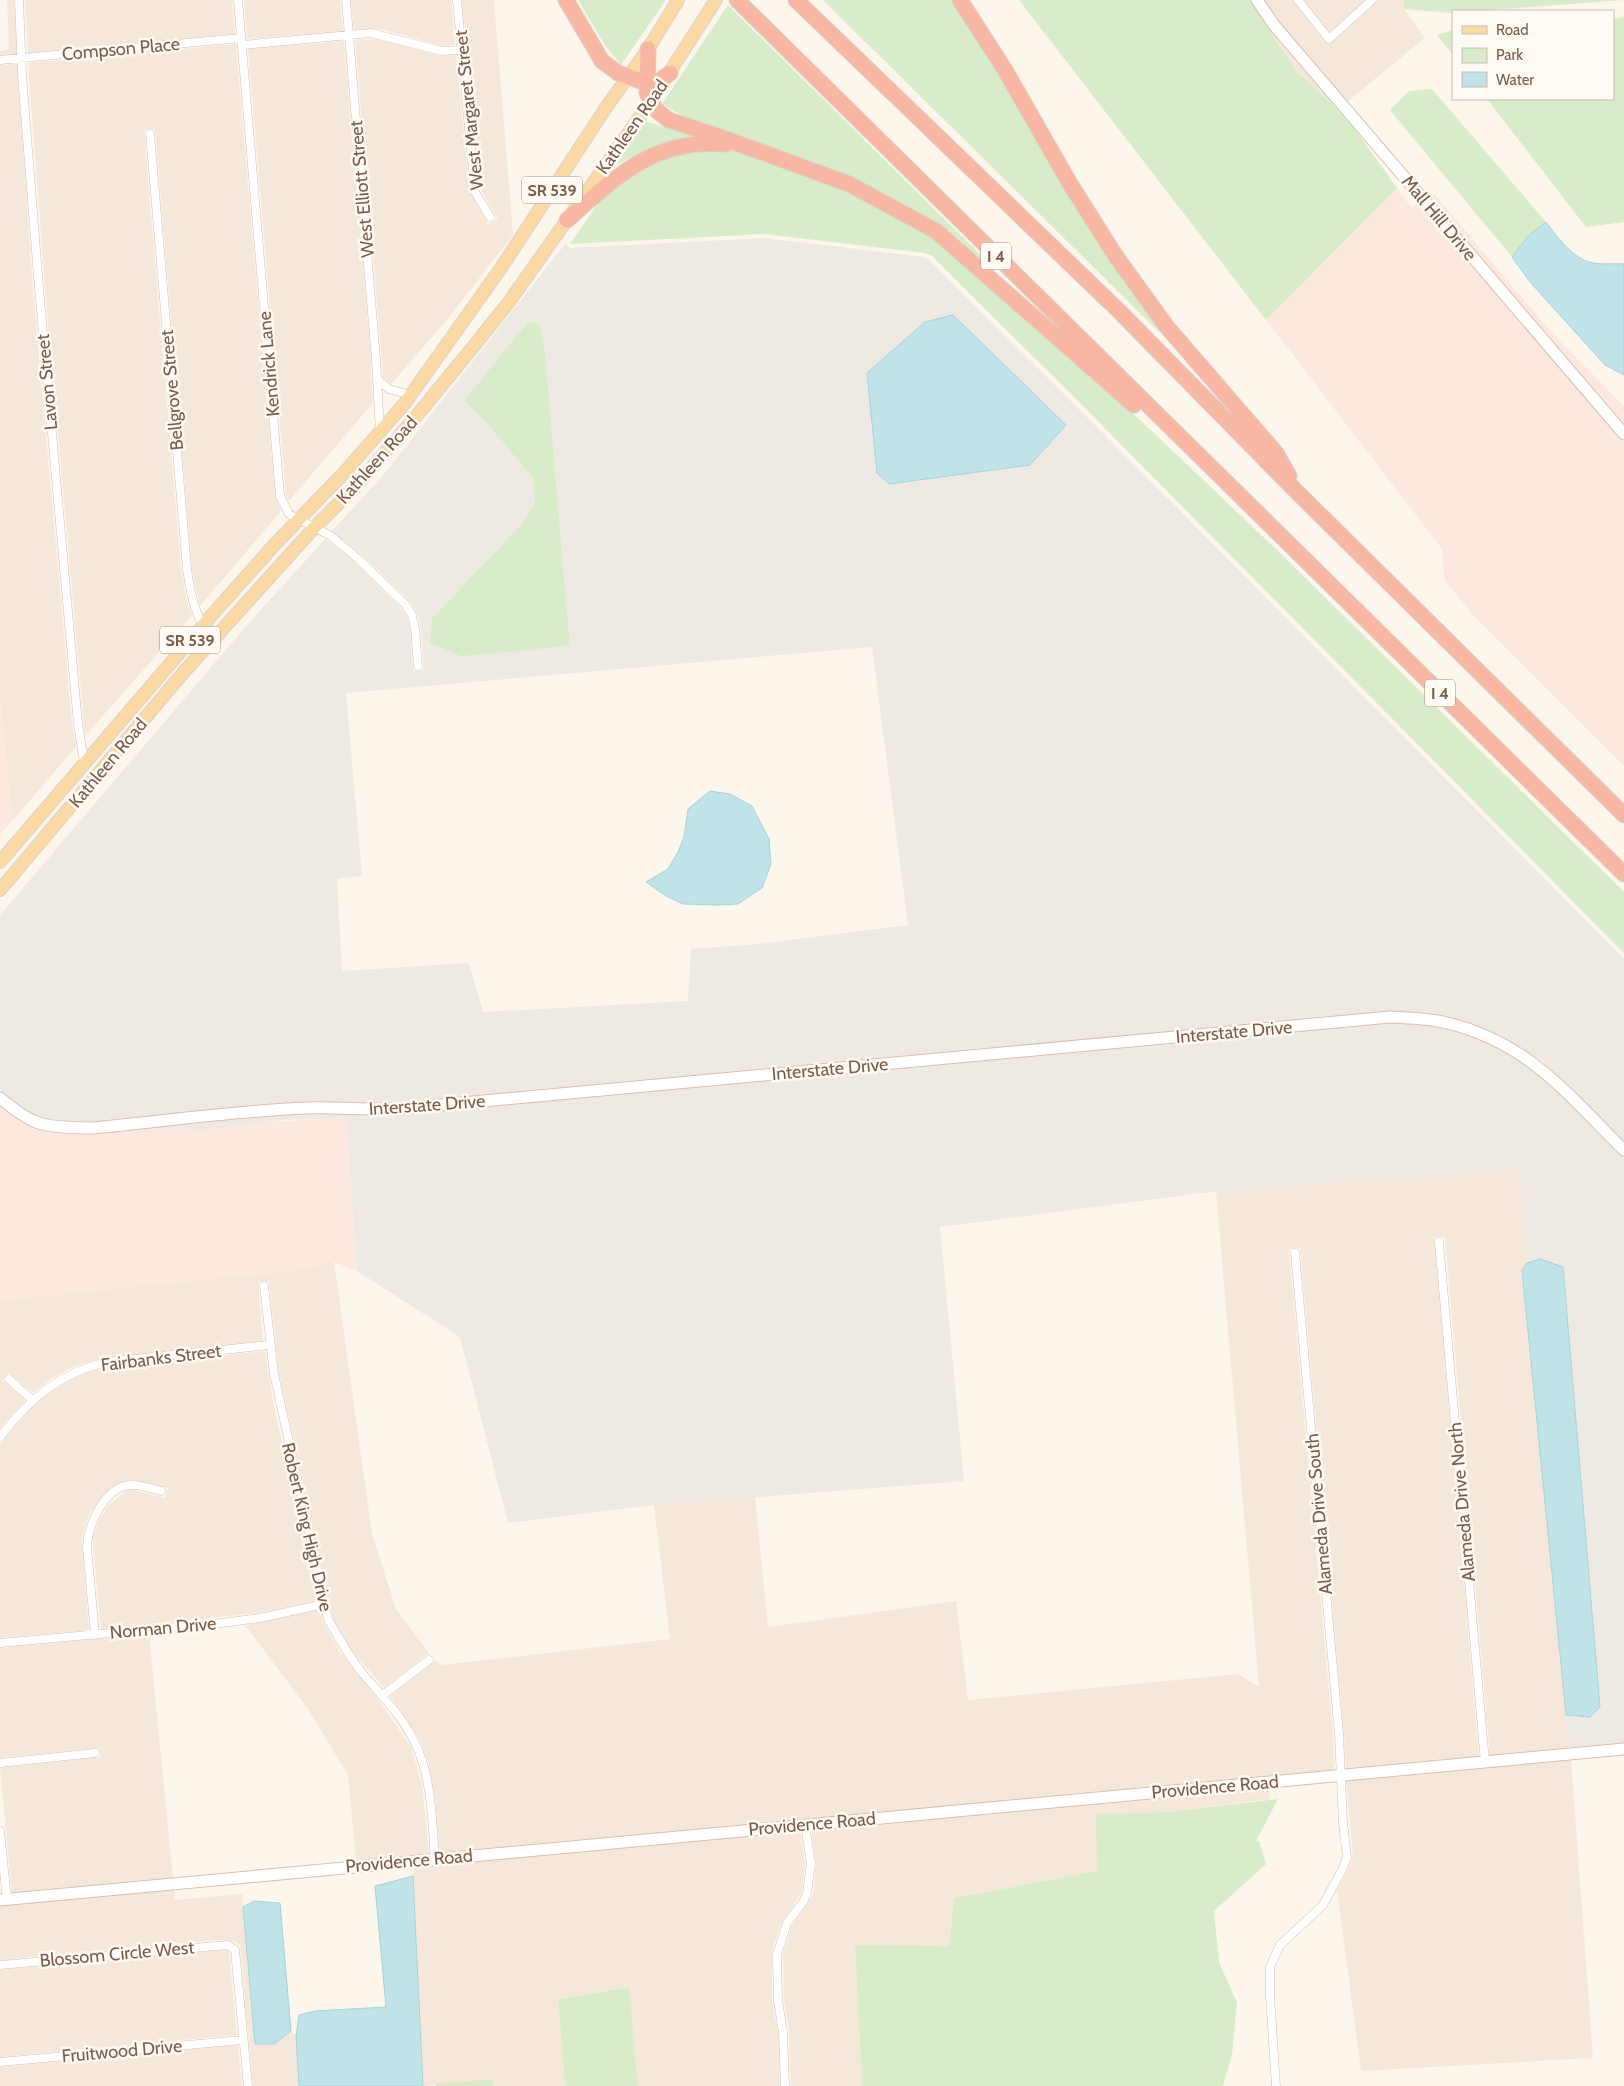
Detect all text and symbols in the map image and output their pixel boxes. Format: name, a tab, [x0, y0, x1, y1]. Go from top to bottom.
legend	[1452, 10, 1614, 100]
text: Road	[1496, 21, 1529, 39]
street label: West Margaret Street	[450, 29, 488, 191]
street label: Compson Place	[61, 33, 181, 65]
text: Park	[1496, 46, 1523, 64]
text: Water	[1496, 71, 1534, 89]
street label: Kathleen Road	[591, 76, 673, 178]
street label: West Elliott Street	[345, 119, 379, 259]
street label: Mall Hill Drive	[1397, 171, 1481, 265]
road number: SR 539	[522, 176, 582, 204]
road number: I 4	[981, 242, 1011, 270]
street label: Kendrick Lane	[253, 310, 285, 418]
street label: Bellgrove Street	[156, 329, 188, 451]
street label: Lavon Street	[32, 333, 62, 431]
street label: Kathleen Road	[332, 412, 422, 508]
road number: SR 539	[160, 626, 220, 654]
road number: I 4	[1425, 680, 1455, 706]
street label: Kathleen Road	[64, 714, 152, 812]
street label: Interstate Drive	[1175, 1016, 1293, 1048]
street label: Interstate Drive	[771, 1053, 889, 1085]
street label: Interstate Drive	[368, 1090, 486, 1120]
street label: Fairbanks Street	[100, 1340, 222, 1376]
street label: Alameda Drive North	[1444, 1421, 1480, 1583]
street label: Alameda Drive South	[1301, 1433, 1337, 1595]
street label: Robert King High Drive	[277, 1441, 337, 1613]
street label: Norman Drive	[109, 1612, 217, 1644]
street label: Providence Road	[1150, 1770, 1280, 1804]
street label: Providence Road	[747, 1807, 877, 1841]
street label: Providence Road	[344, 1844, 474, 1878]
street label: Blossom Circle West	[39, 1936, 195, 1972]
street label: Fruitwood Drive	[61, 2035, 183, 2067]

